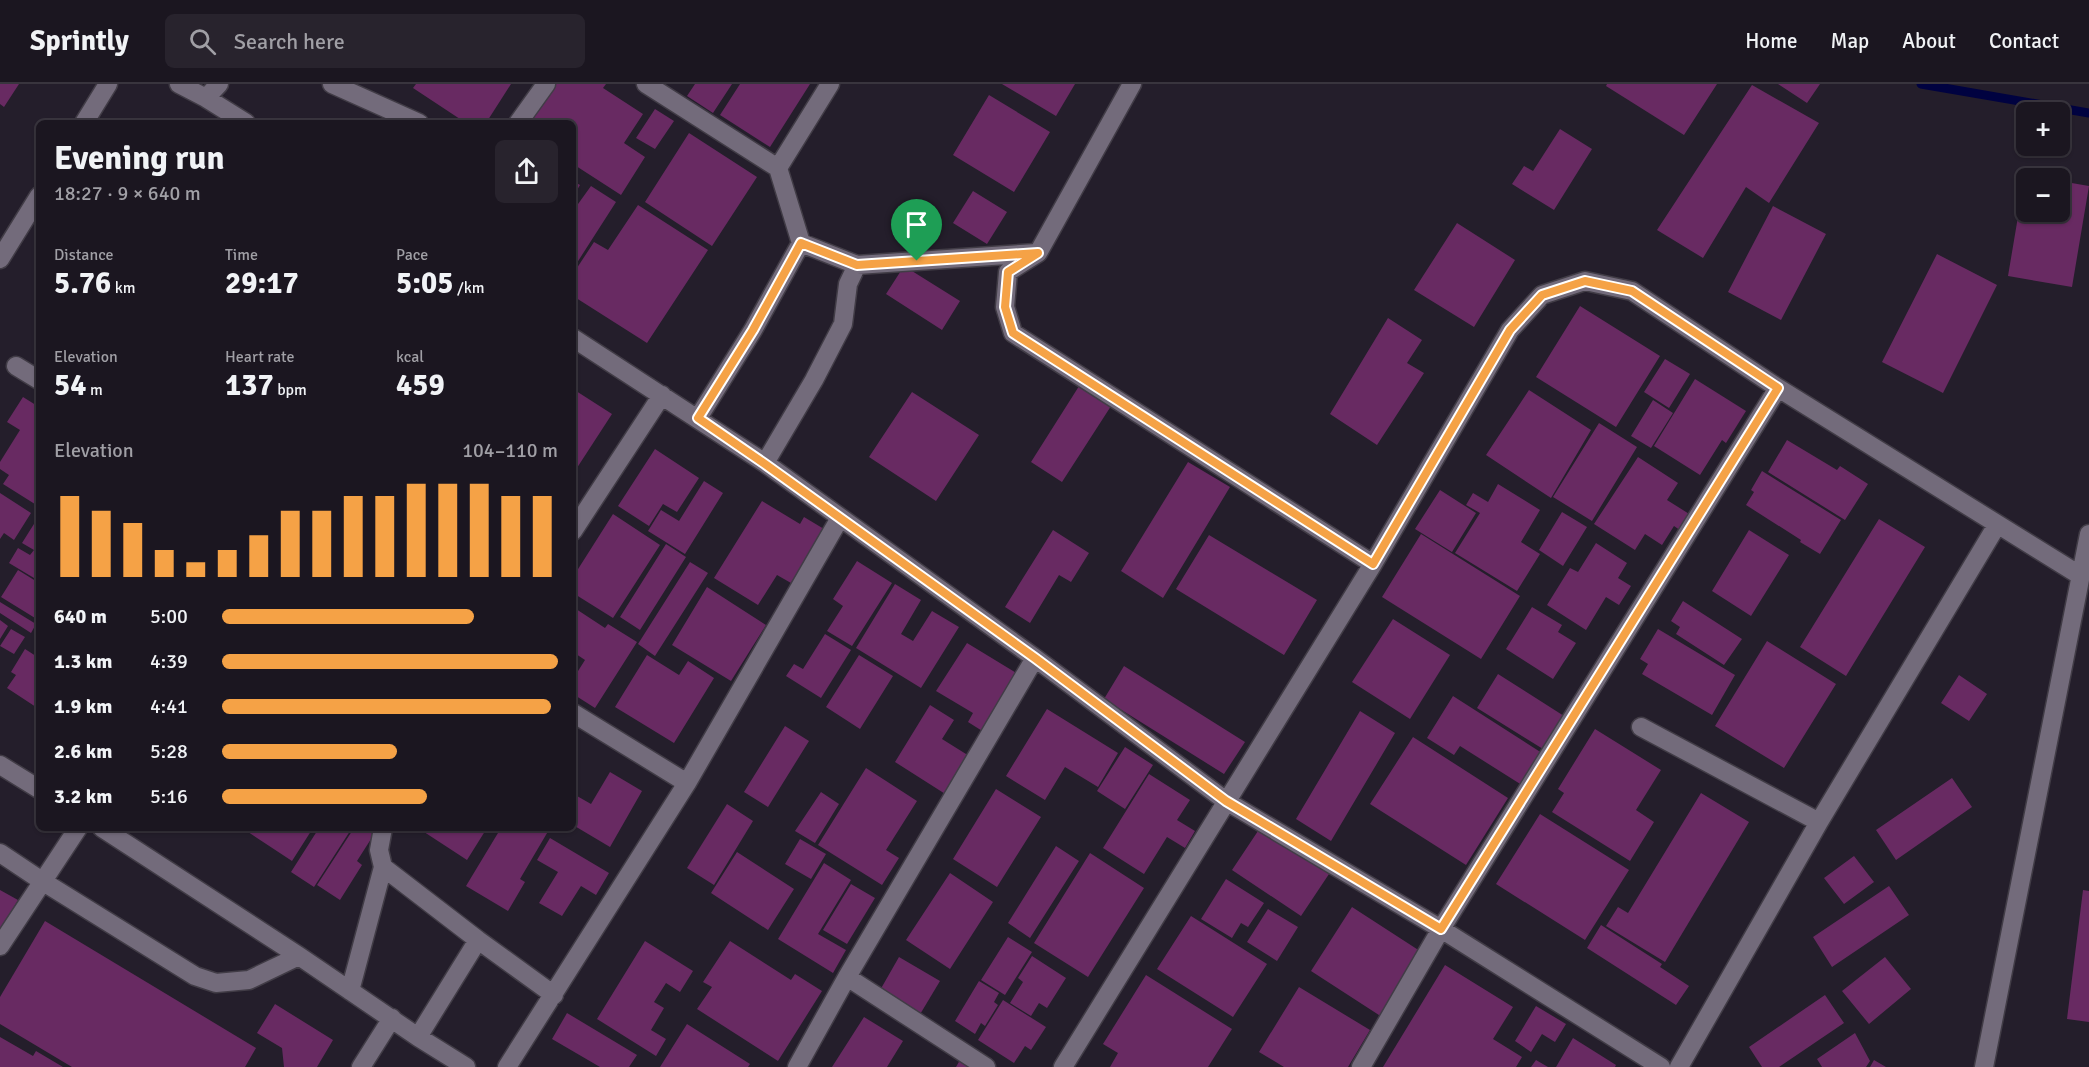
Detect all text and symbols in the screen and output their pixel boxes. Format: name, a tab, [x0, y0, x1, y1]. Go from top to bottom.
search box	[165, 14, 585, 68]
text: Sprintly	[30, 24, 129, 58]
icon: search	[186, 25, 219, 58]
text: Search here	[234, 28, 345, 55]
text: Home	[1745, 28, 1798, 54]
text: Map	[1831, 28, 1869, 54]
text: About	[1902, 28, 1956, 54]
text: Contact	[1989, 28, 2059, 54]
map controls	[2016, 102, 2070, 222]
button: +	[2016, 102, 2070, 156]
text: Evening run	[54, 138, 224, 179]
button: share	[495, 140, 558, 203]
button: −	[2016, 168, 2070, 222]
text: 18:27 · 9 × 640 m	[54, 181, 201, 206]
pin	[891, 199, 942, 261]
icon: arrive	[900, 208, 933, 241]
text: Distance	[54, 245, 114, 265]
text: Time	[225, 245, 258, 265]
text: Pace	[396, 245, 428, 265]
text: 5.76	[54, 265, 111, 302]
text: 29:17	[225, 265, 299, 302]
text: 5:05	[396, 265, 453, 302]
text: km	[111, 278, 136, 298]
text: /km	[453, 278, 485, 298]
text: Elevation	[54, 347, 118, 367]
text: Heart rate	[225, 347, 294, 367]
text: kcal	[396, 347, 424, 367]
text: 54	[54, 367, 86, 404]
text: 137	[225, 367, 274, 404]
text: 459	[396, 367, 445, 404]
text: m	[86, 380, 103, 400]
text: bpm	[274, 380, 307, 400]
text: Elevation	[54, 438, 134, 463]
text: 104–110 m	[462, 438, 558, 463]
text: 640 m	[54, 604, 107, 629]
text: 5:00	[150, 604, 188, 629]
text: 1.3 km	[54, 649, 112, 674]
text: 4:39	[150, 649, 188, 674]
text: 1.9 km	[54, 694, 112, 719]
text: 4:41	[150, 694, 188, 719]
text: 2.6 km	[54, 739, 112, 764]
text: 5:28	[150, 739, 188, 764]
text: 3.2 km	[54, 784, 112, 809]
text: 5:16	[150, 784, 188, 809]

